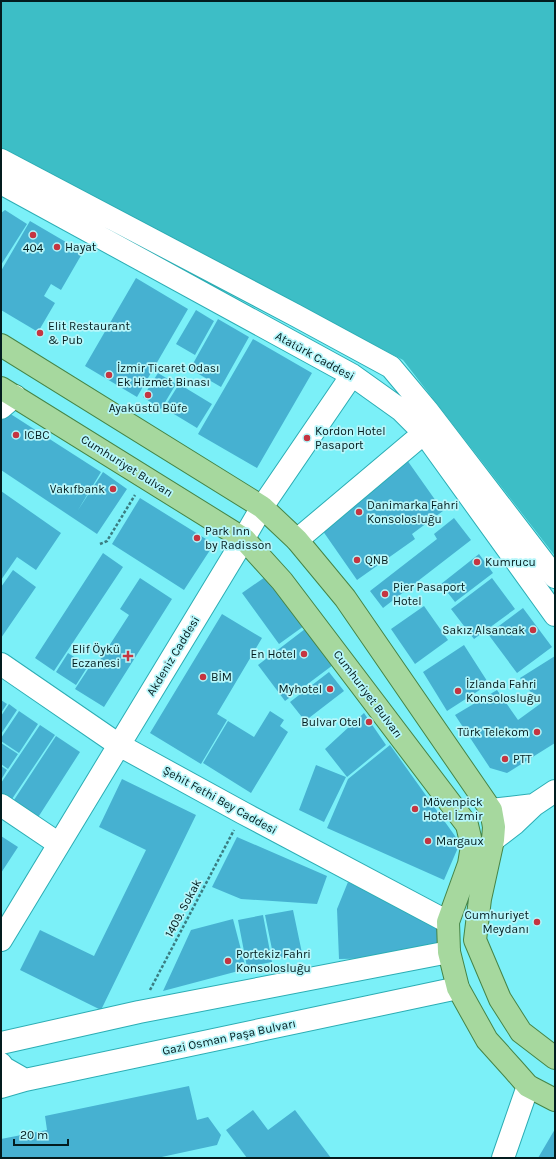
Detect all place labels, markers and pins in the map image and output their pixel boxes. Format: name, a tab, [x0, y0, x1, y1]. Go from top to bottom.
marker: 404	[28, 230, 38, 240]
place label: Hayat	[65, 240, 97, 254]
place label: 404	[23, 241, 44, 255]
marker: Hayat	[52, 242, 62, 252]
place label: Elit Restaurant & Pub	[48, 319, 130, 347]
marker: Elit Restaurant & Pub	[35, 328, 45, 338]
place label: İzmir Ticaret Odası Ek Hizmet Binası	[117, 361, 220, 389]
marker: İzmir Ticaret Odası Ek Hizmet Binası	[104, 370, 114, 380]
marker: Ayaküstü Büfe	[143, 390, 153, 400]
place label: Ayaküstü Büfe	[109, 401, 187, 415]
place label: Kordon Hotel Pasaport	[315, 424, 386, 452]
place label: ICBC	[24, 428, 50, 442]
marker: ICBC	[11, 430, 21, 440]
marker: Kordon Hotel Pasaport	[302, 433, 312, 443]
place label: Vakıfbank	[50, 482, 105, 496]
marker: Vakıfbank	[108, 484, 118, 494]
place label: Danimarka Fahri Konsolosluğu	[367, 498, 459, 526]
marker: Danimarka Fahri Konsolosluğu	[354, 507, 364, 517]
place label: Park Inn by Radisson	[205, 524, 272, 552]
marker: Park Inn by Radisson	[192, 533, 202, 543]
place label: QNB	[365, 553, 388, 567]
marker: QNB	[352, 555, 362, 565]
place label: Kumrucu	[485, 555, 536, 569]
marker: Kumrucu	[472, 557, 482, 567]
place label: Pier Pasaport Hotel	[393, 580, 466, 608]
marker: Pier Pasaport Hotel	[380, 589, 390, 599]
place label: Sakız Alsancak	[442, 623, 525, 637]
marker: Sakız Alsancak	[528, 625, 538, 635]
place label: Elif Öykü Eczanesi	[71, 642, 120, 670]
place label: En Hotel	[251, 647, 296, 661]
marker: En Hotel	[299, 649, 309, 659]
marker: Elif Öykü Eczanesi	[123, 651, 133, 661]
place label: BİM	[211, 670, 232, 684]
marker: BİM	[198, 672, 208, 682]
place label: İzlanda Fahri Konsolosluğu	[466, 677, 541, 705]
place label: Myhotel	[278, 682, 322, 696]
marker: Myhotel	[325, 684, 335, 694]
marker: İzlanda Fahri Konsolosluğu	[453, 686, 463, 696]
place label: Bulvar Otel	[301, 715, 361, 729]
marker: Bulvar Otel	[364, 717, 374, 727]
place label: Türk Telekom	[457, 725, 529, 739]
marker: Türk Telekom	[532, 727, 542, 737]
place label: PTT	[513, 752, 532, 766]
marker: PTT	[500, 754, 510, 764]
place label: Mövenpick Hotel İzmir	[423, 795, 483, 823]
marker: Mövenpick Hotel İzmir	[410, 804, 420, 814]
place label: Margaux	[436, 834, 484, 848]
marker: Margaux	[423, 836, 433, 846]
place label: Cumhuriyet Meydanı	[464, 908, 529, 936]
marker: Cumhuriyet Meydanı	[532, 917, 542, 927]
place label: Portekiz Fahri Konsolosluğu	[236, 947, 311, 975]
marker: Portekiz Fahri Konsolosluğu	[223, 956, 233, 966]

